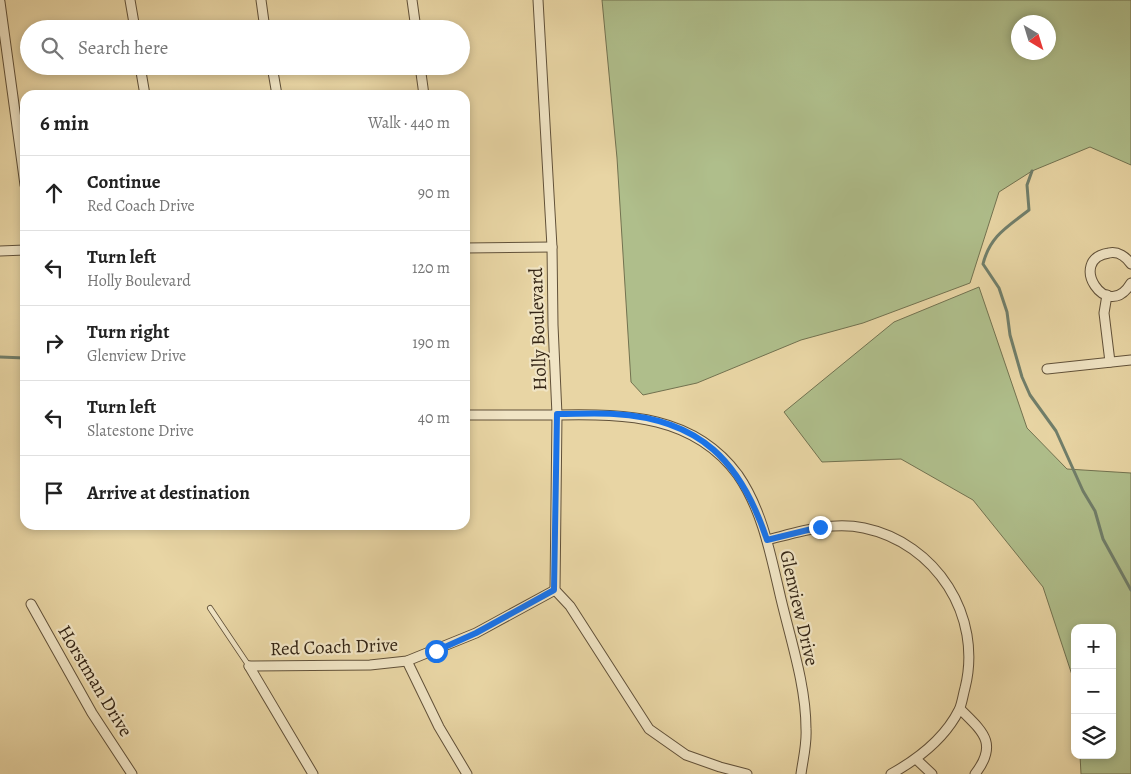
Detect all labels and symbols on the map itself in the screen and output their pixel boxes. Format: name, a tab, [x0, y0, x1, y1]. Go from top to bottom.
north arrow	[1011, 15, 1056, 60]
street label: Holly Boulevard	[523, 266, 553, 391]
route end	[809, 516, 832, 539]
street label: Glenview Drive	[773, 548, 825, 668]
street label: Horstman Drive	[51, 620, 139, 742]
street label: Red Coach Drive	[270, 632, 398, 662]
route start	[425, 640, 448, 663]

